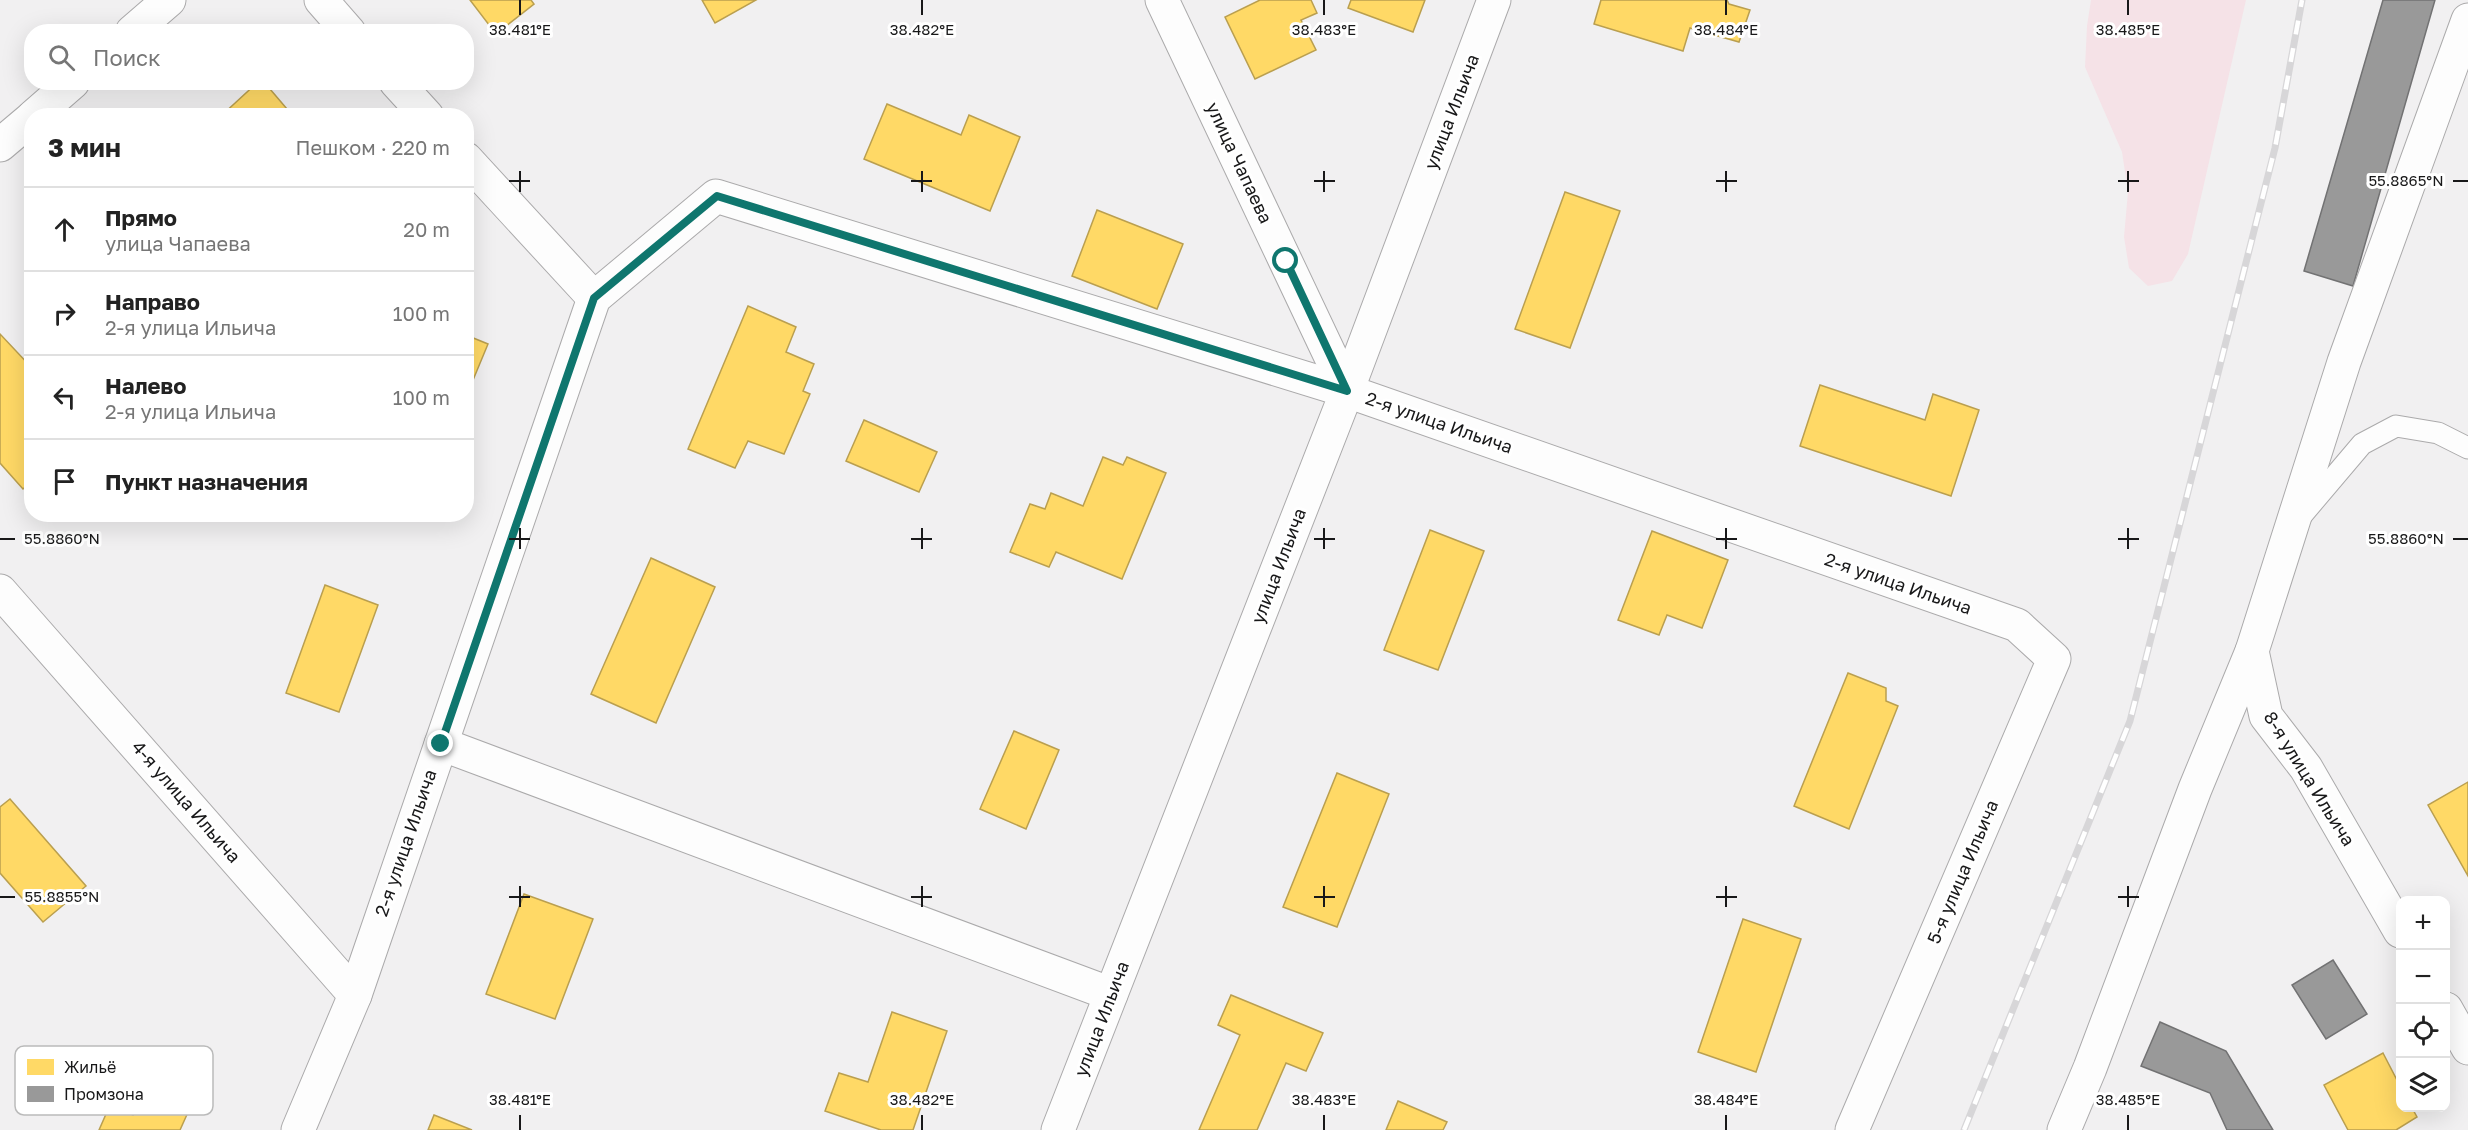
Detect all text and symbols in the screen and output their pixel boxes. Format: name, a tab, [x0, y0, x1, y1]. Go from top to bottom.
text: 38.481°E	[489, 20, 551, 38]
text: 38.482°E	[890, 20, 954, 38]
text: 38.483°E	[1292, 20, 1356, 38]
text: 38.484°E	[1694, 20, 1758, 38]
text: 38.485°E	[2096, 20, 2160, 38]
search box	[24, 24, 474, 90]
icon: search	[45, 41, 78, 74]
text: Поиск	[93, 44, 161, 71]
street label: улица Ильича	[1419, 51, 1483, 173]
street label: улица Чапаева	[1202, 98, 1278, 227]
text: 3 мин	[48, 132, 121, 163]
text: Пешком · 220 m	[295, 135, 450, 159]
text: 55.8865°N	[2368, 171, 2444, 189]
text: Прямо	[105, 204, 177, 231]
icon: ahead	[48, 213, 81, 246]
text: 20 m	[403, 217, 450, 241]
text: улица Чапаева	[105, 231, 251, 255]
route start	[1272, 247, 1298, 273]
text: Направо	[105, 288, 200, 315]
icon: right	[48, 297, 81, 330]
text: 100 m	[393, 301, 450, 325]
text: 2-я улица Ильича	[105, 315, 276, 339]
text: Налево	[105, 372, 187, 399]
icon: left	[48, 381, 81, 414]
text: 100 m	[393, 385, 450, 409]
street label: 2-я улица Ильича	[1363, 387, 1516, 458]
text: 2-я улица Ильича	[105, 399, 276, 423]
icon: arrive	[48, 465, 81, 498]
text: Пункт назначения	[105, 468, 308, 495]
street label: улица Ильича	[1246, 505, 1310, 627]
text: 55.8860°N	[24, 529, 100, 547]
text: 55.8860°N	[2368, 529, 2444, 547]
street label: 2-я улица Ильича	[1822, 548, 1975, 619]
street label: 8-я улица Ильича	[2260, 707, 2360, 850]
route end	[427, 730, 453, 756]
street label: 4-я улица Ильича	[128, 736, 246, 867]
street label: 2-я улица Ильича	[370, 766, 441, 919]
street label: 5-я улица Ильича	[1922, 796, 2002, 947]
text: 55.8855°N	[25, 887, 99, 905]
map controls	[2396, 896, 2450, 1112]
button: +	[2396, 896, 2450, 950]
button: −	[2396, 950, 2450, 1004]
street label: улица Ильича	[1069, 958, 1133, 1080]
button: locate	[2396, 1004, 2450, 1058]
legend	[15, 1046, 213, 1115]
text: Жильё	[64, 1057, 116, 1077]
button: layers	[2396, 1058, 2450, 1112]
text: Промзона	[64, 1084, 144, 1104]
text: 38.481°E	[489, 1090, 551, 1108]
text: 38.482°E	[890, 1090, 954, 1108]
text: 38.483°E	[1292, 1090, 1356, 1108]
text: 38.484°E	[1694, 1090, 1758, 1108]
text: 38.485°E	[2096, 1090, 2160, 1108]

